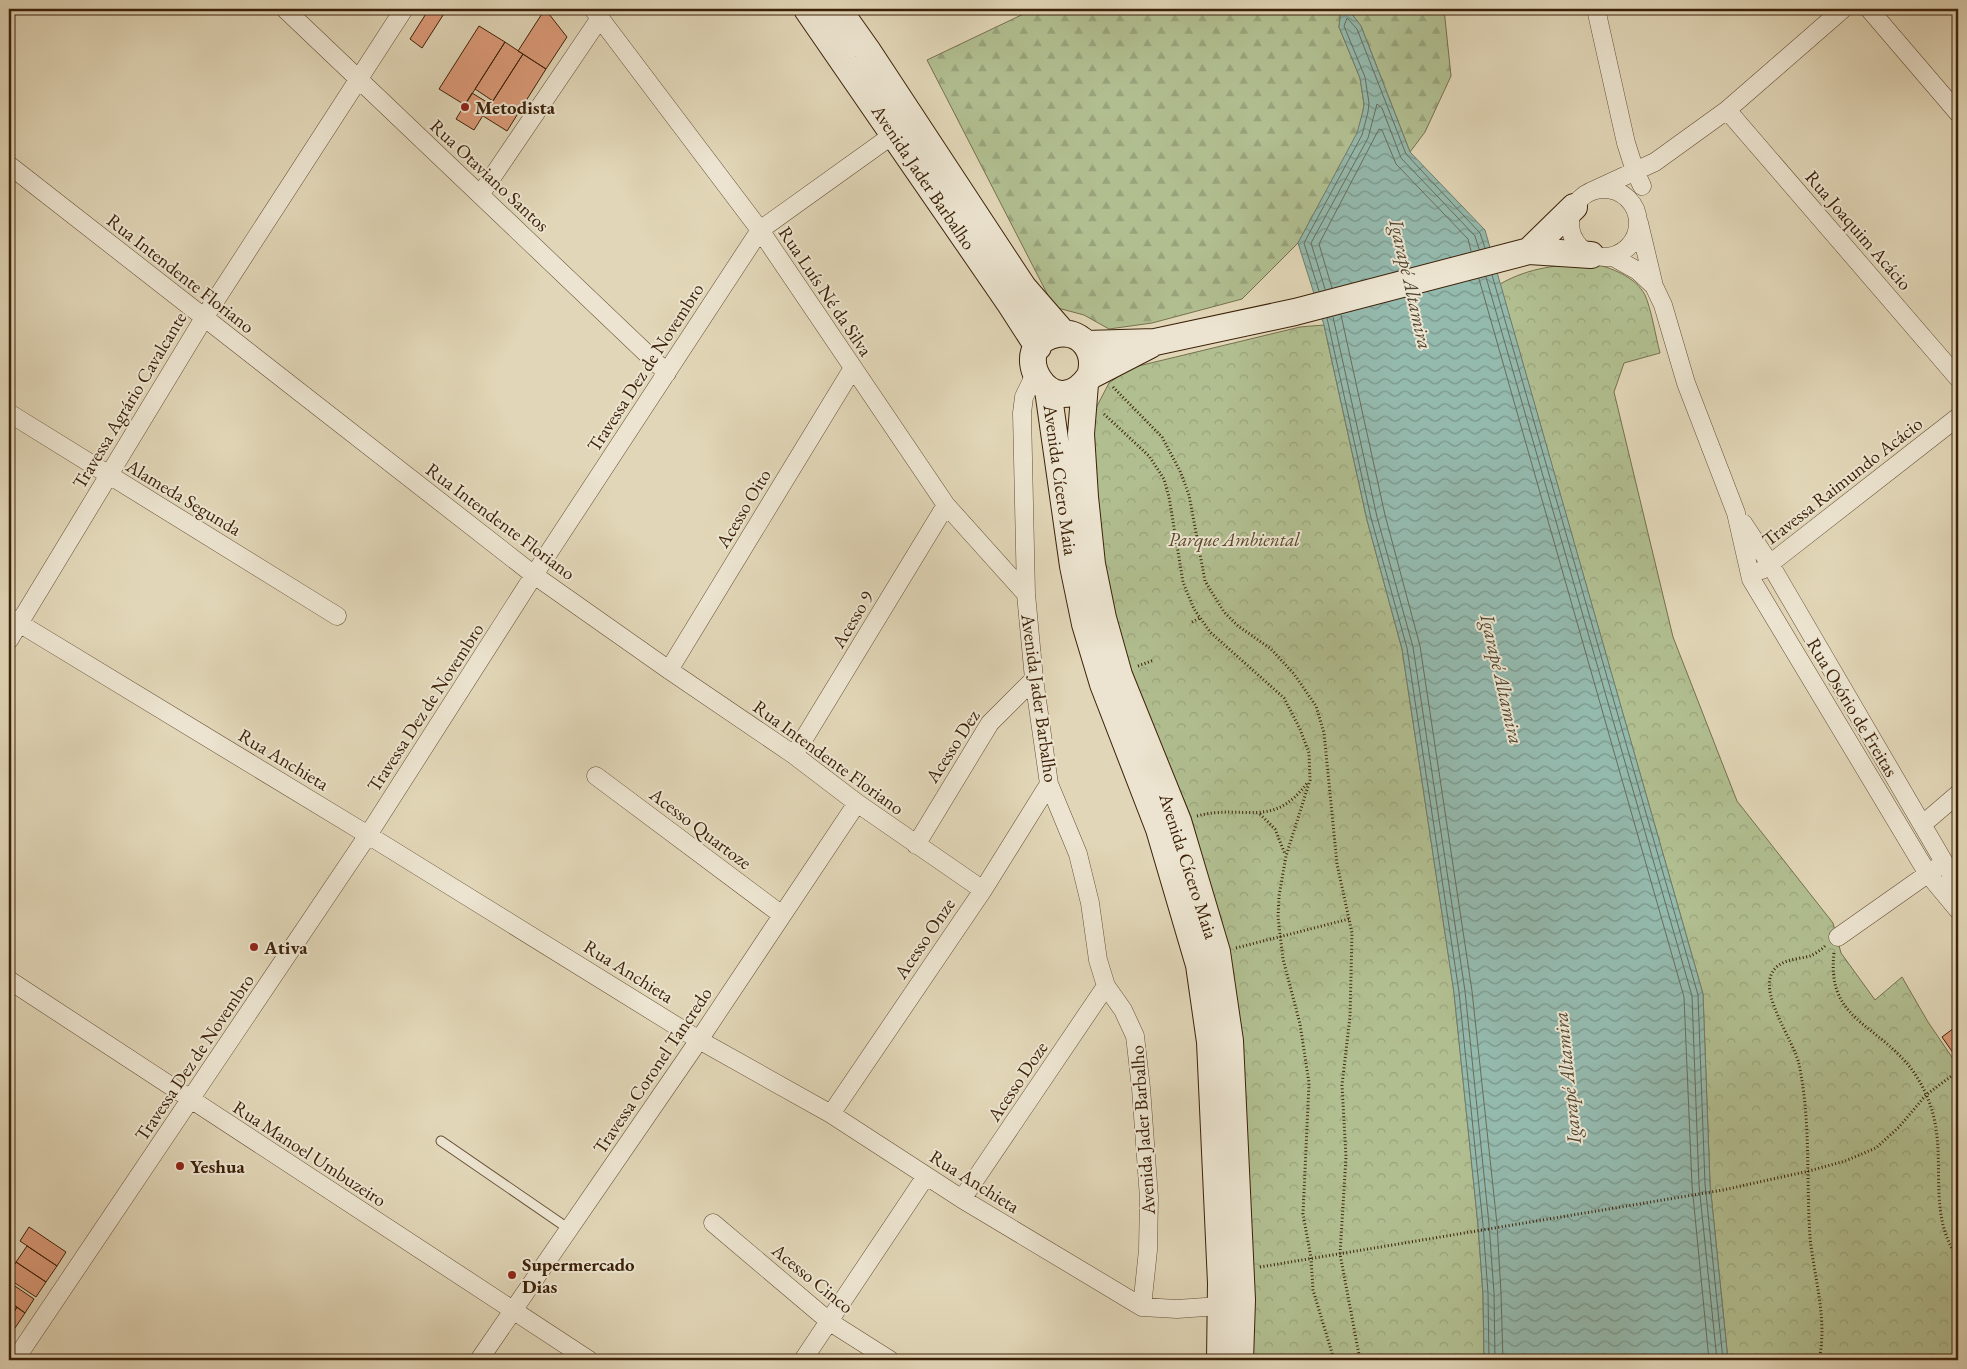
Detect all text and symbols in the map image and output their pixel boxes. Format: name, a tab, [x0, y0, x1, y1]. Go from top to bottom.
place label: Metodista	[475, 95, 556, 120]
street label: Avenida Jader Barbalho	[865, 99, 981, 255]
marker: Metodista	[459, 101, 471, 113]
street label: Rua Otaviano Santos	[425, 114, 555, 237]
street label: Rua Joaquim Acácio	[1800, 165, 1918, 296]
street label: Rua Intendente Floriano	[102, 208, 260, 339]
water label: Igarapé Altamira	[1383, 215, 1439, 352]
street label: Rua Luís Né da Silva	[773, 221, 879, 361]
street label: Travessa Dez de Novembro	[581, 278, 709, 457]
street label: Travessa Agrário Cavalcante	[67, 307, 192, 493]
street label: Avenida Cícero Maia	[1037, 402, 1084, 557]
street label: Travessa Raimundo Acácio	[1757, 411, 1928, 552]
street label: Alameda Segunda	[121, 453, 246, 542]
street label: Rua Intendente Floriano	[421, 457, 580, 586]
street label: Acesso Oito	[710, 464, 777, 553]
park label: Parque Ambiental	[1168, 527, 1300, 553]
street label: Acesso 9	[825, 586, 879, 653]
water label: Igarapé Altamira	[1474, 610, 1530, 747]
street label: Avenida Jader Barbalho	[1015, 611, 1064, 784]
street label: Travessa Dez de Novembro	[361, 618, 489, 797]
street label: Rua Osório de Freitas	[1801, 633, 1904, 781]
street label: Rua Intendente Floriano	[748, 694, 909, 821]
street label: Acesso Dez	[919, 704, 986, 788]
street label: Rua Anchieta	[234, 723, 334, 796]
street label: Acesso Quartoze	[644, 781, 757, 875]
street label: Avenida Cícero Maia	[1153, 789, 1224, 943]
street label: Acesso Onze	[888, 893, 961, 984]
street label: Rua Anchieta	[579, 934, 679, 1009]
place label: Ativa	[263, 935, 308, 960]
marker: Ativa	[248, 941, 260, 953]
street label: Travessa Dez de Novembro	[129, 969, 260, 1146]
street label: Travessa Coronel Tancredo	[587, 982, 718, 1159]
water label: Igarapé Altamira	[1547, 1011, 1587, 1146]
street label: Acesso Doze	[981, 1036, 1053, 1127]
street label: Avenida Jader Barbalho	[1124, 1044, 1161, 1217]
street label: Rua Manoel Umbuzeiro	[228, 1094, 391, 1212]
street label: Rua Anchieta	[925, 1144, 1025, 1219]
place label: Yeshua	[190, 1154, 245, 1179]
marker: Yeshua	[174, 1160, 186, 1172]
street label: Acesso Cinco	[766, 1237, 859, 1319]
place label: Supermercado Dias	[522, 1252, 635, 1299]
marker: Supermercado Dias	[506, 1269, 518, 1281]

